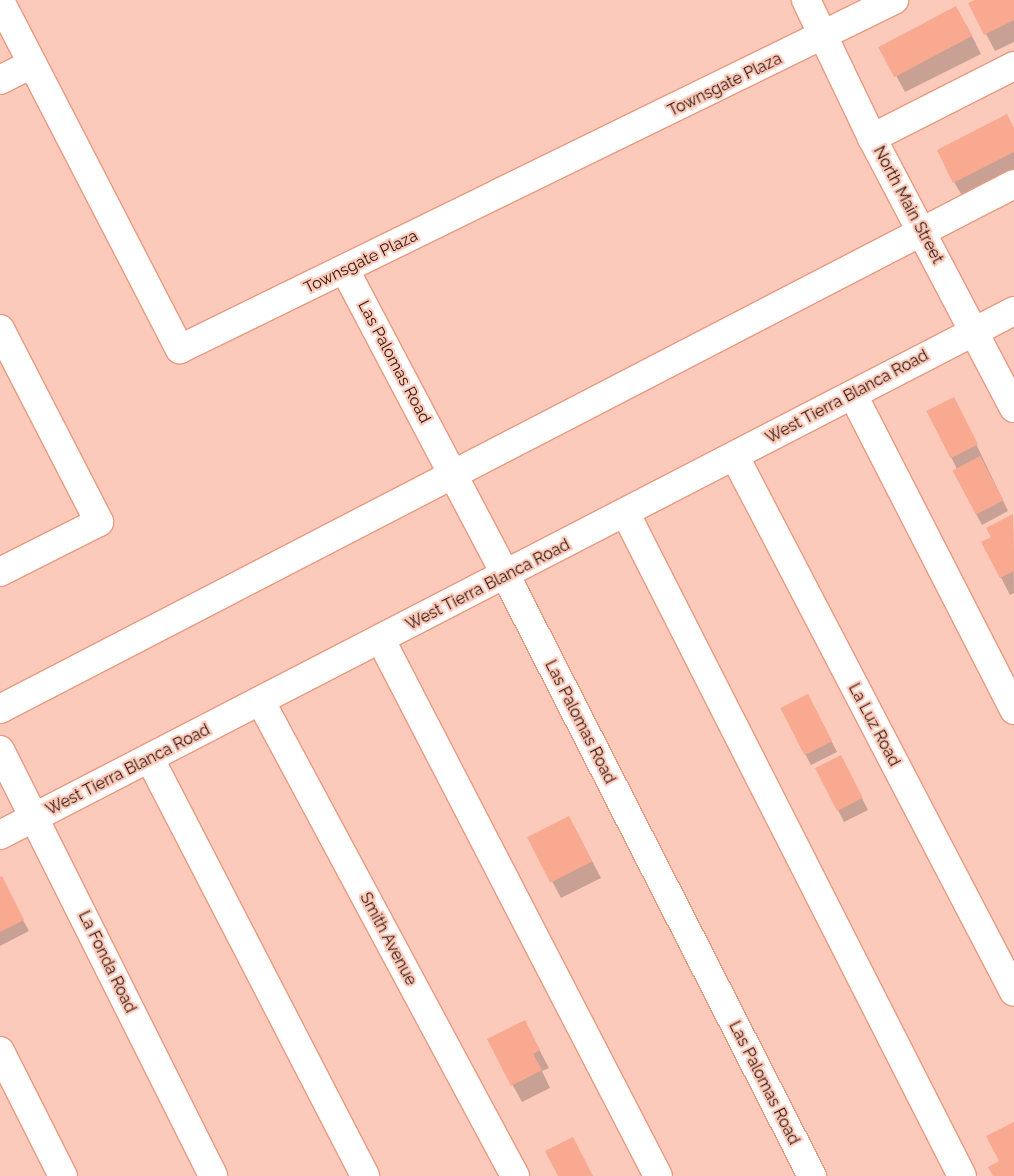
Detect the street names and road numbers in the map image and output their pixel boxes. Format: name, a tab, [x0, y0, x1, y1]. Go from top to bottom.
street label: Townsgate Plaza	[665, 49, 785, 121]
street label: North Main Street	[869, 143, 947, 267]
street label: Townsgate Plaza	[301, 226, 421, 298]
street label: Las Palomas Road	[354, 297, 434, 427]
street label: West Tierra Blanca Road	[762, 346, 932, 448]
street label: West Tierra Blanca Road	[403, 535, 573, 635]
street label: Las Palomas Road	[541, 657, 619, 787]
street label: La Luz Road	[844, 680, 904, 770]
street label: West Tierra Blanca Road	[43, 720, 213, 820]
street label: Smith Avenue	[355, 889, 421, 989]
street label: La Fonda Road	[74, 908, 140, 1016]
street label: Las Palomas Road	[725, 1018, 803, 1148]

